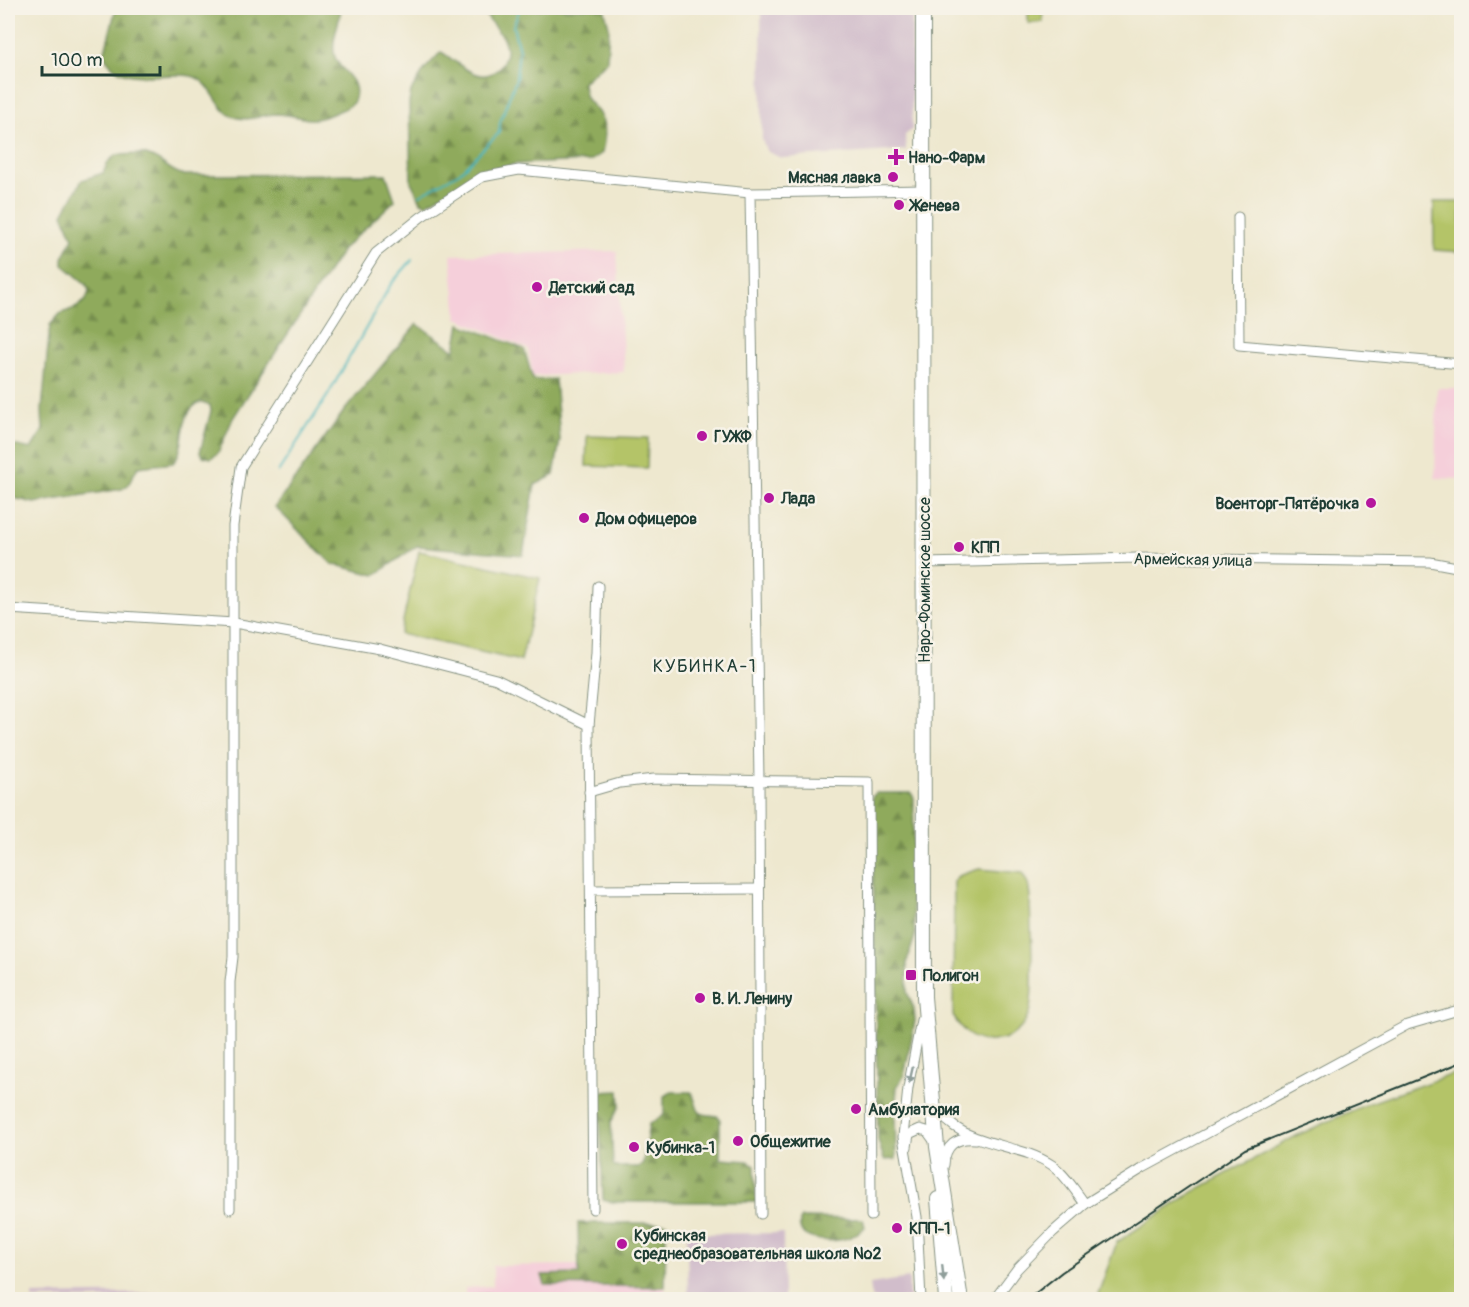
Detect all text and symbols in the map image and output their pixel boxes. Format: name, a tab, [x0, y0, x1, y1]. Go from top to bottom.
scale bar	[42, 39, 160, 77]
text: 100 m	[51, 49, 103, 72]
place label: Нано-Фарм	[908, 148, 985, 168]
marker: Нано-Фарм	[889, 150, 903, 164]
place label: Мясная лавка	[788, 168, 882, 188]
marker: Мясная лавка	[886, 170, 900, 184]
place label: Женева	[908, 196, 960, 216]
marker: Женева	[892, 198, 906, 212]
place label: Детский сад	[548, 278, 635, 298]
marker: Детский сад	[530, 280, 544, 294]
place label: ГУЖФ	[714, 427, 752, 447]
marker: ГУЖФ	[695, 429, 709, 443]
place label: Лада	[780, 489, 816, 509]
marker: Лада	[762, 491, 776, 505]
place label: Военторг-Пятёрочка	[1215, 494, 1360, 514]
marker: Военторг-Пятёрочка	[1364, 496, 1378, 510]
street label: Наро-Фоминское шоссе	[915, 497, 935, 663]
place label: Дом офицеров	[595, 509, 697, 529]
marker: Дом офицеров	[577, 511, 591, 525]
place label: КПП	[971, 538, 1000, 558]
marker: КПП	[952, 540, 966, 554]
street label: Армейская улица	[1133, 549, 1253, 571]
district label: КУБИНКА-1	[653, 655, 757, 678]
place label: Полигон	[923, 966, 979, 986]
marker: Полигон	[904, 968, 918, 982]
place label: В. И. Ленину	[712, 989, 792, 1009]
marker: В. И. Ленину	[693, 991, 707, 1005]
one-way arrow	[905, 1066, 915, 1084]
place label: Амбулатория	[868, 1100, 960, 1120]
marker: Амбулатория	[849, 1102, 863, 1116]
place label: Общежитие	[750, 1132, 832, 1152]
marker: Общежитие	[731, 1134, 745, 1148]
place label: Кубинка-1	[646, 1138, 715, 1158]
marker: Кубинка-1	[627, 1140, 641, 1154]
place label: КПП-1	[909, 1219, 950, 1239]
marker: КПП-1	[890, 1221, 904, 1235]
place label: Кубинская среднеобразовательная школа №2	[633, 1226, 881, 1264]
marker: Кубинская среднеобразовательная школа №2	[615, 1237, 629, 1251]
one-way arrow	[938, 1264, 948, 1283]

